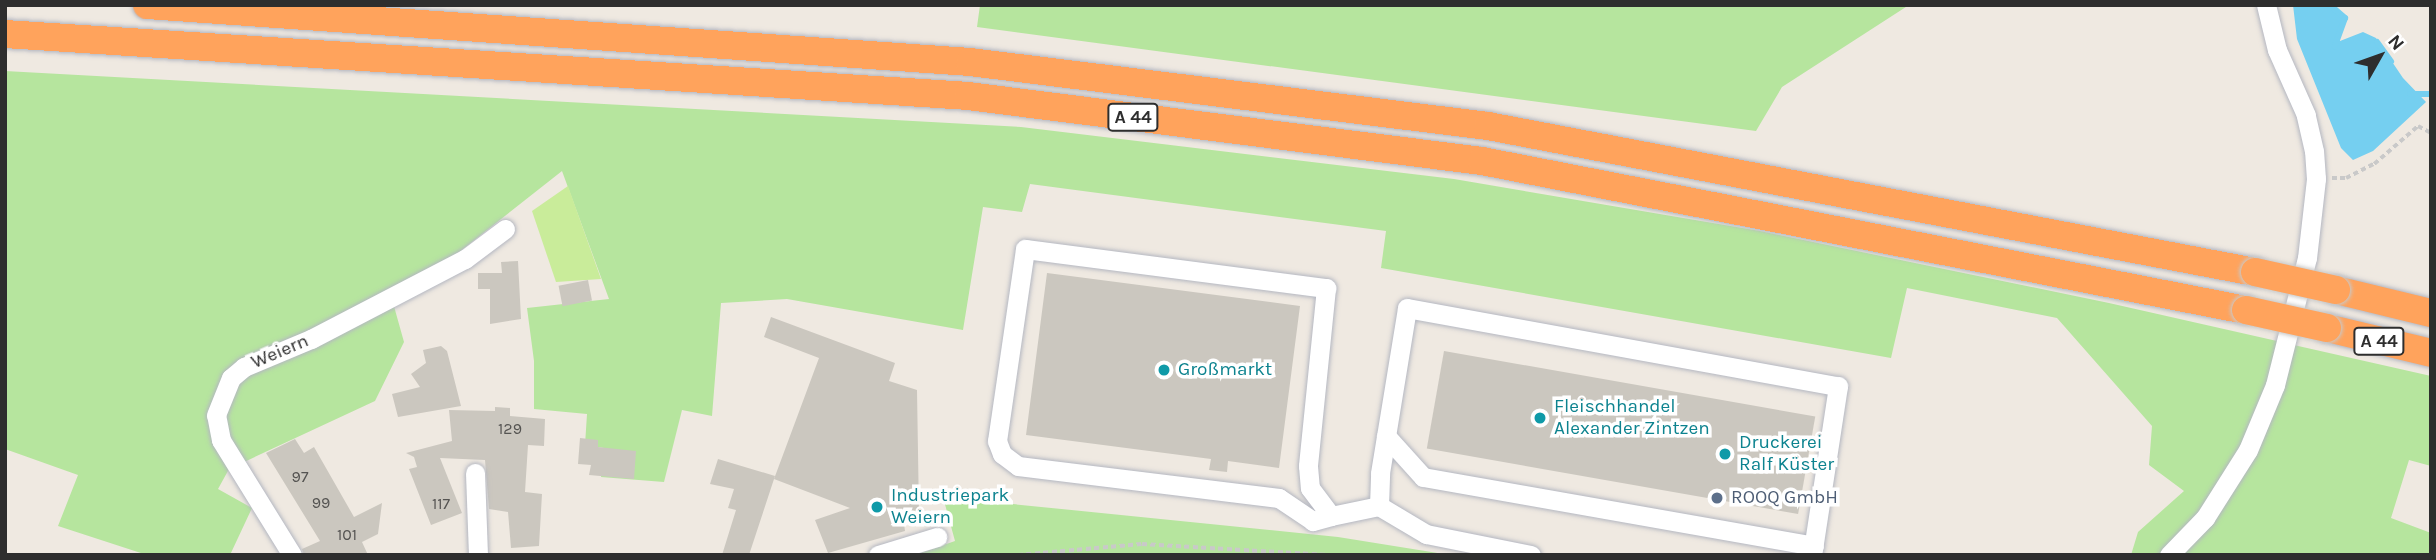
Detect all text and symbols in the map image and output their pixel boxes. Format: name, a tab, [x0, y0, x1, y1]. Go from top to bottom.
north arrow	[2345, 21, 2415, 91]
text: N	[2383, 30, 2409, 55]
road number: A 44	[1107, 103, 1159, 132]
road number: A 44	[2353, 326, 2405, 356]
street label: Weiern	[248, 330, 312, 374]
place label: Großmarkt	[1178, 359, 1272, 381]
marker: Großmarkt	[1156, 362, 1172, 378]
place label: Fleischhandel Alexander Zintzen	[1554, 396, 1710, 440]
marker: Fleischhandel Alexander Zintzen	[1532, 410, 1548, 426]
house number: 129	[498, 419, 522, 439]
place label: Druckerei Ralf Küster	[1739, 432, 1834, 476]
marker: Druckerei Ralf Küster	[1717, 446, 1733, 462]
house number: 97	[292, 467, 308, 487]
place label: Industriepark Weiern	[891, 485, 1009, 529]
place label: ROOQ GmbH	[1731, 487, 1838, 509]
marker: ROOQ GmbH	[1709, 490, 1725, 506]
house number: 99	[312, 493, 330, 513]
house number: 117	[432, 494, 450, 514]
marker: Industriepark Weiern	[869, 499, 885, 515]
house number: 101	[337, 525, 357, 545]

